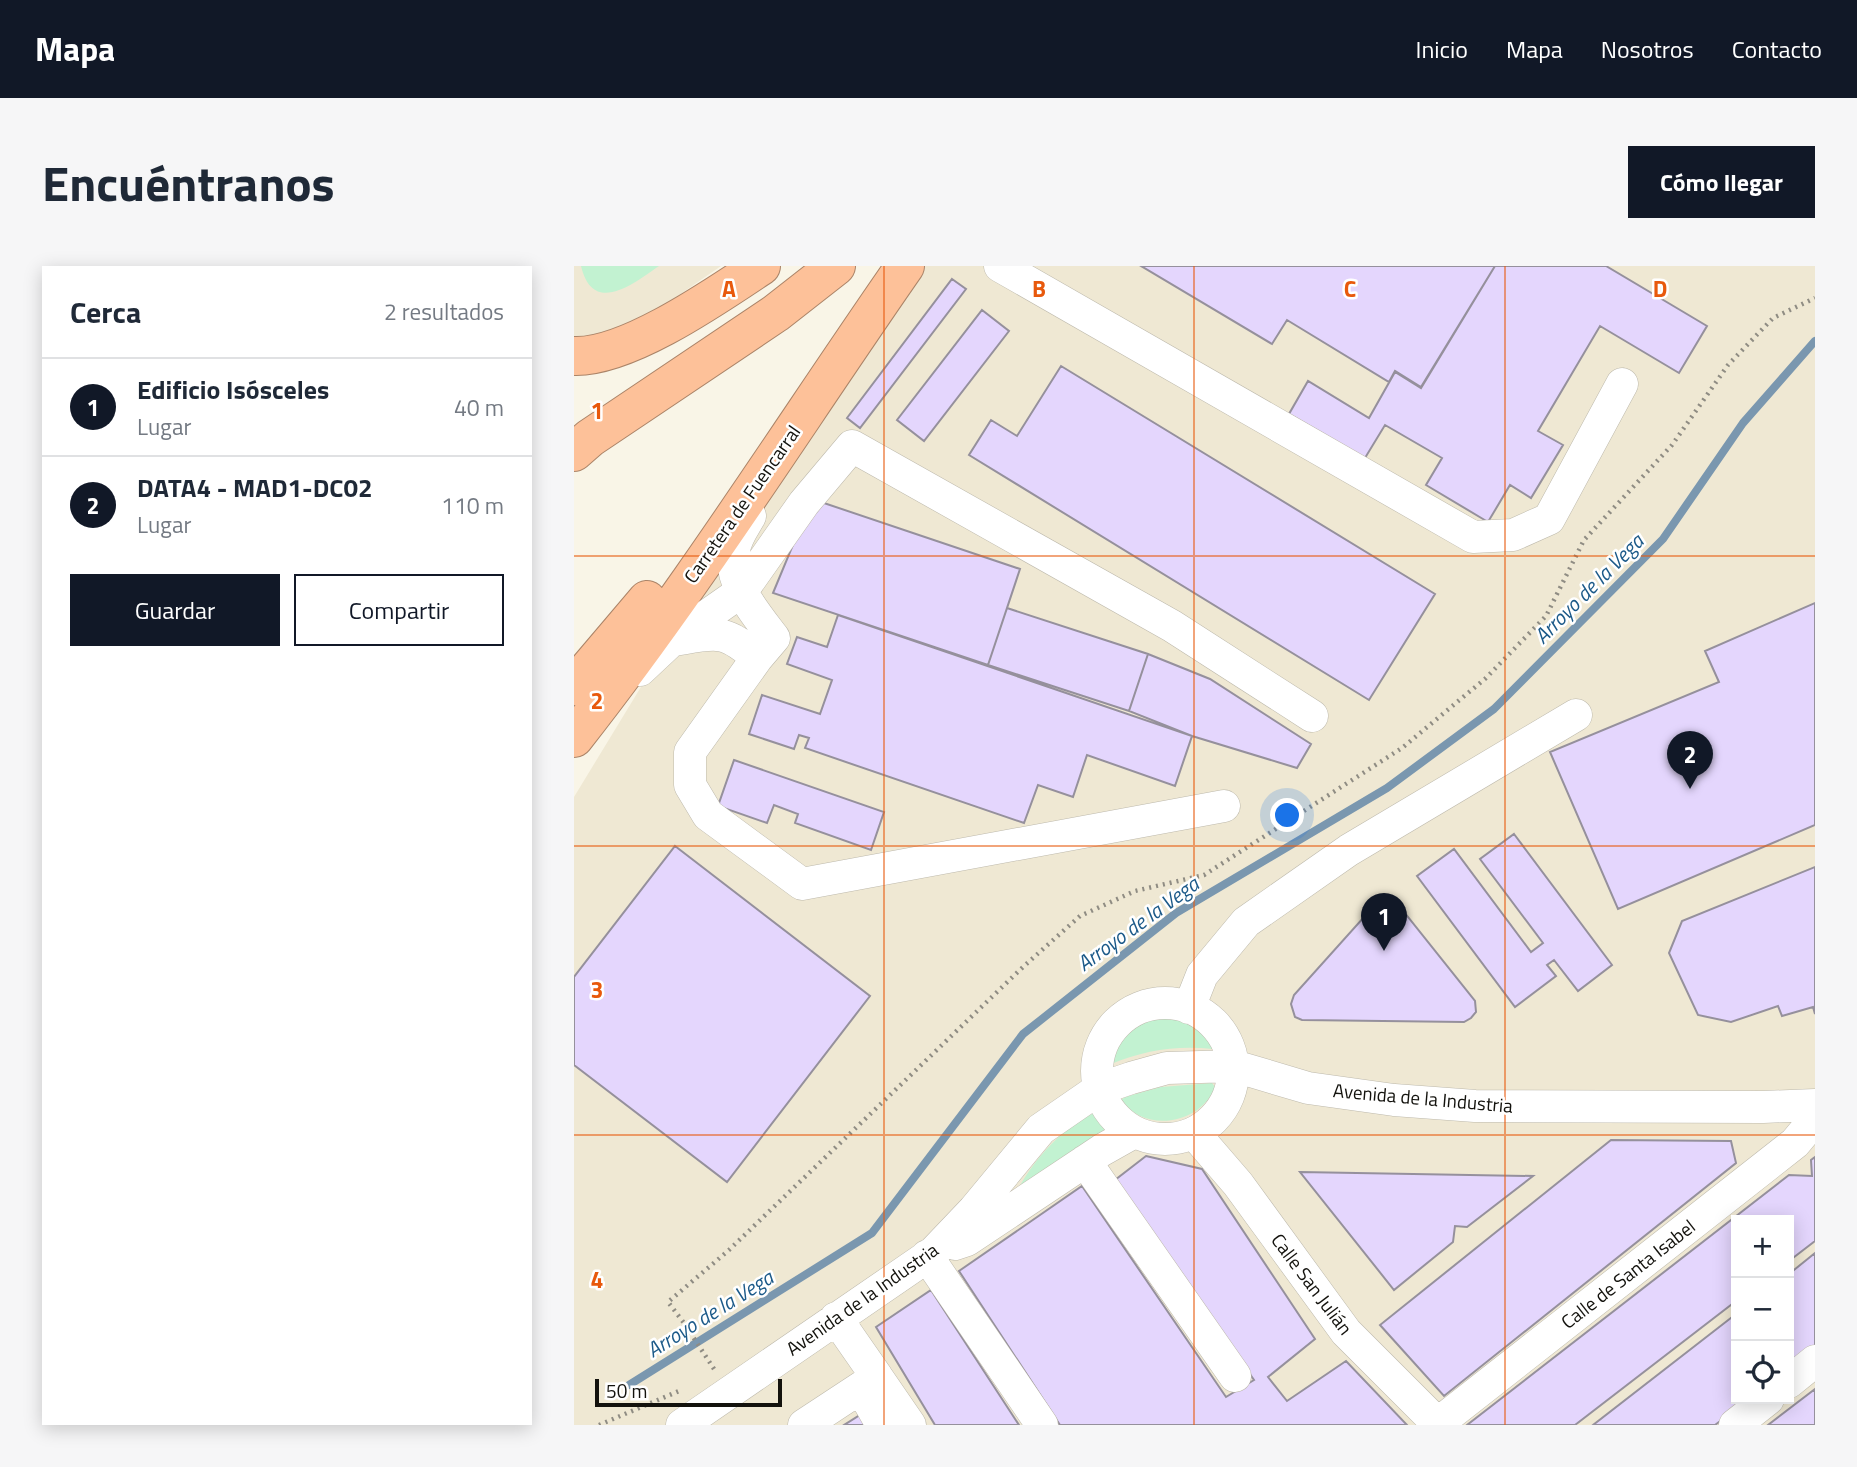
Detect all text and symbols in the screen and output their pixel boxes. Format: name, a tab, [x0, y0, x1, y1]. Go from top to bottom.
text: Mapa	[35, 24, 115, 74]
text: Inicio	[1416, 31, 1468, 67]
text: Mapa	[1506, 31, 1563, 67]
text: Nosotros	[1601, 31, 1694, 67]
text: Contacto	[1732, 31, 1822, 67]
text: Encuéntranos	[42, 145, 335, 220]
button: Cómo llegar	[1628, 146, 1815, 218]
text: A	[722, 271, 736, 306]
text: B	[1032, 271, 1046, 306]
text: C	[1344, 271, 1356, 306]
text: D	[1653, 271, 1667, 306]
text: Cerca	[70, 289, 141, 335]
text: 2 resultados	[384, 294, 504, 329]
text: Edificio Isósceles	[137, 370, 329, 409]
text: 1	[87, 390, 99, 425]
text: 40 m	[454, 390, 504, 425]
text: 1	[591, 393, 603, 428]
text: Lugar	[137, 409, 191, 444]
street label: Carretera de Fuencarral	[676, 419, 807, 589]
text: DATA4 - MAD1-DC02	[137, 468, 373, 507]
text: 2	[87, 488, 99, 523]
text: 110 m	[441, 488, 504, 523]
text: Lugar	[137, 507, 191, 542]
water label: Arroyo de la Vega	[1526, 525, 1652, 651]
button: Guardar	[70, 574, 280, 646]
button: Compartir	[294, 574, 504, 646]
text: 2	[591, 683, 603, 718]
pin: 2	[1667, 731, 1713, 789]
your location	[1270, 798, 1304, 832]
water label: Arroyo de la Vega	[1070, 867, 1206, 979]
pin: 1	[1361, 893, 1407, 951]
text: 3	[591, 972, 603, 1007]
street label: Avenida de la Industria	[1332, 1075, 1515, 1120]
street label: Calle de Santa Isabel	[1554, 1212, 1701, 1335]
map controls	[1731, 1215, 1794, 1404]
button: +	[1731, 1215, 1794, 1278]
street label: Calle San Julián	[1265, 1227, 1360, 1341]
street label: Avenida de la Industria	[780, 1235, 944, 1362]
water label: Arroyo de la Vega	[640, 1261, 780, 1365]
text: 4	[591, 1262, 603, 1297]
button: −	[1731, 1278, 1794, 1341]
button: locate	[1731, 1341, 1794, 1404]
scale bar	[595, 1376, 782, 1408]
text: 50 m	[606, 1376, 647, 1405]

